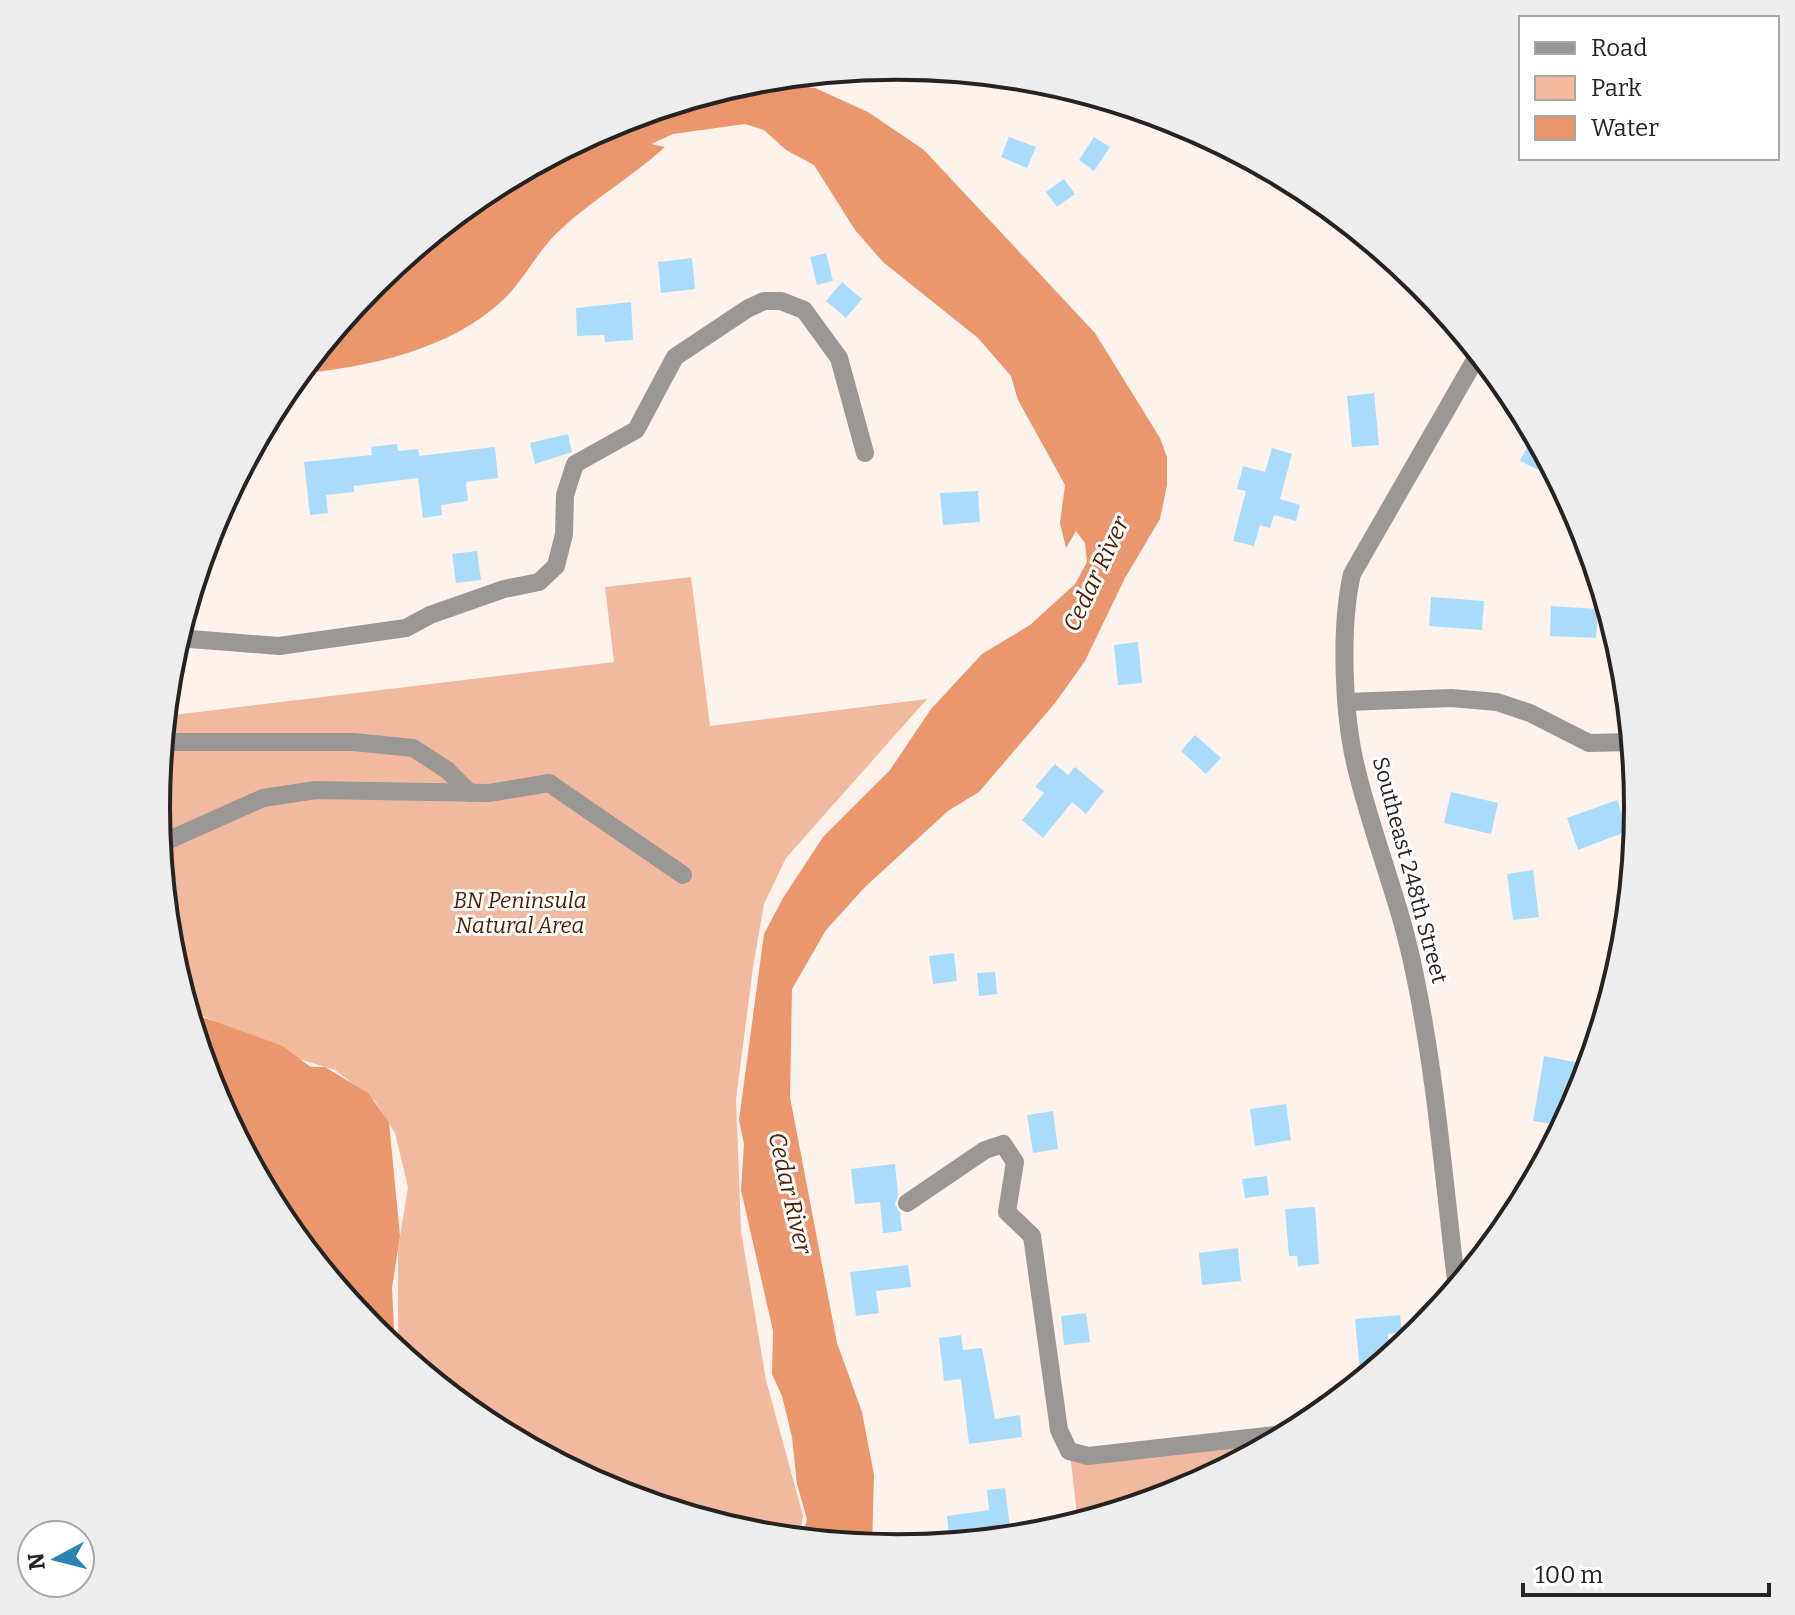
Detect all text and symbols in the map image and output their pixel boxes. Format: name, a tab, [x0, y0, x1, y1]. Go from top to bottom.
legend	[1519, 16, 1779, 160]
text: Road	[1591, 34, 1647, 62]
text: Park	[1591, 74, 1642, 102]
text: Water	[1591, 114, 1659, 142]
water label: Cedar River	[1057, 511, 1135, 636]
street label: Southeast 248th Street	[1367, 754, 1453, 986]
park label: BN Peninsula Natural Area	[453, 887, 587, 939]
water label: Cedar River	[762, 1130, 818, 1258]
north arrow	[16, 1519, 96, 1599]
scale bar	[1523, 1547, 1769, 1597]
text: N	[22, 1551, 51, 1571]
text: 100 m	[1535, 1561, 1603, 1589]

